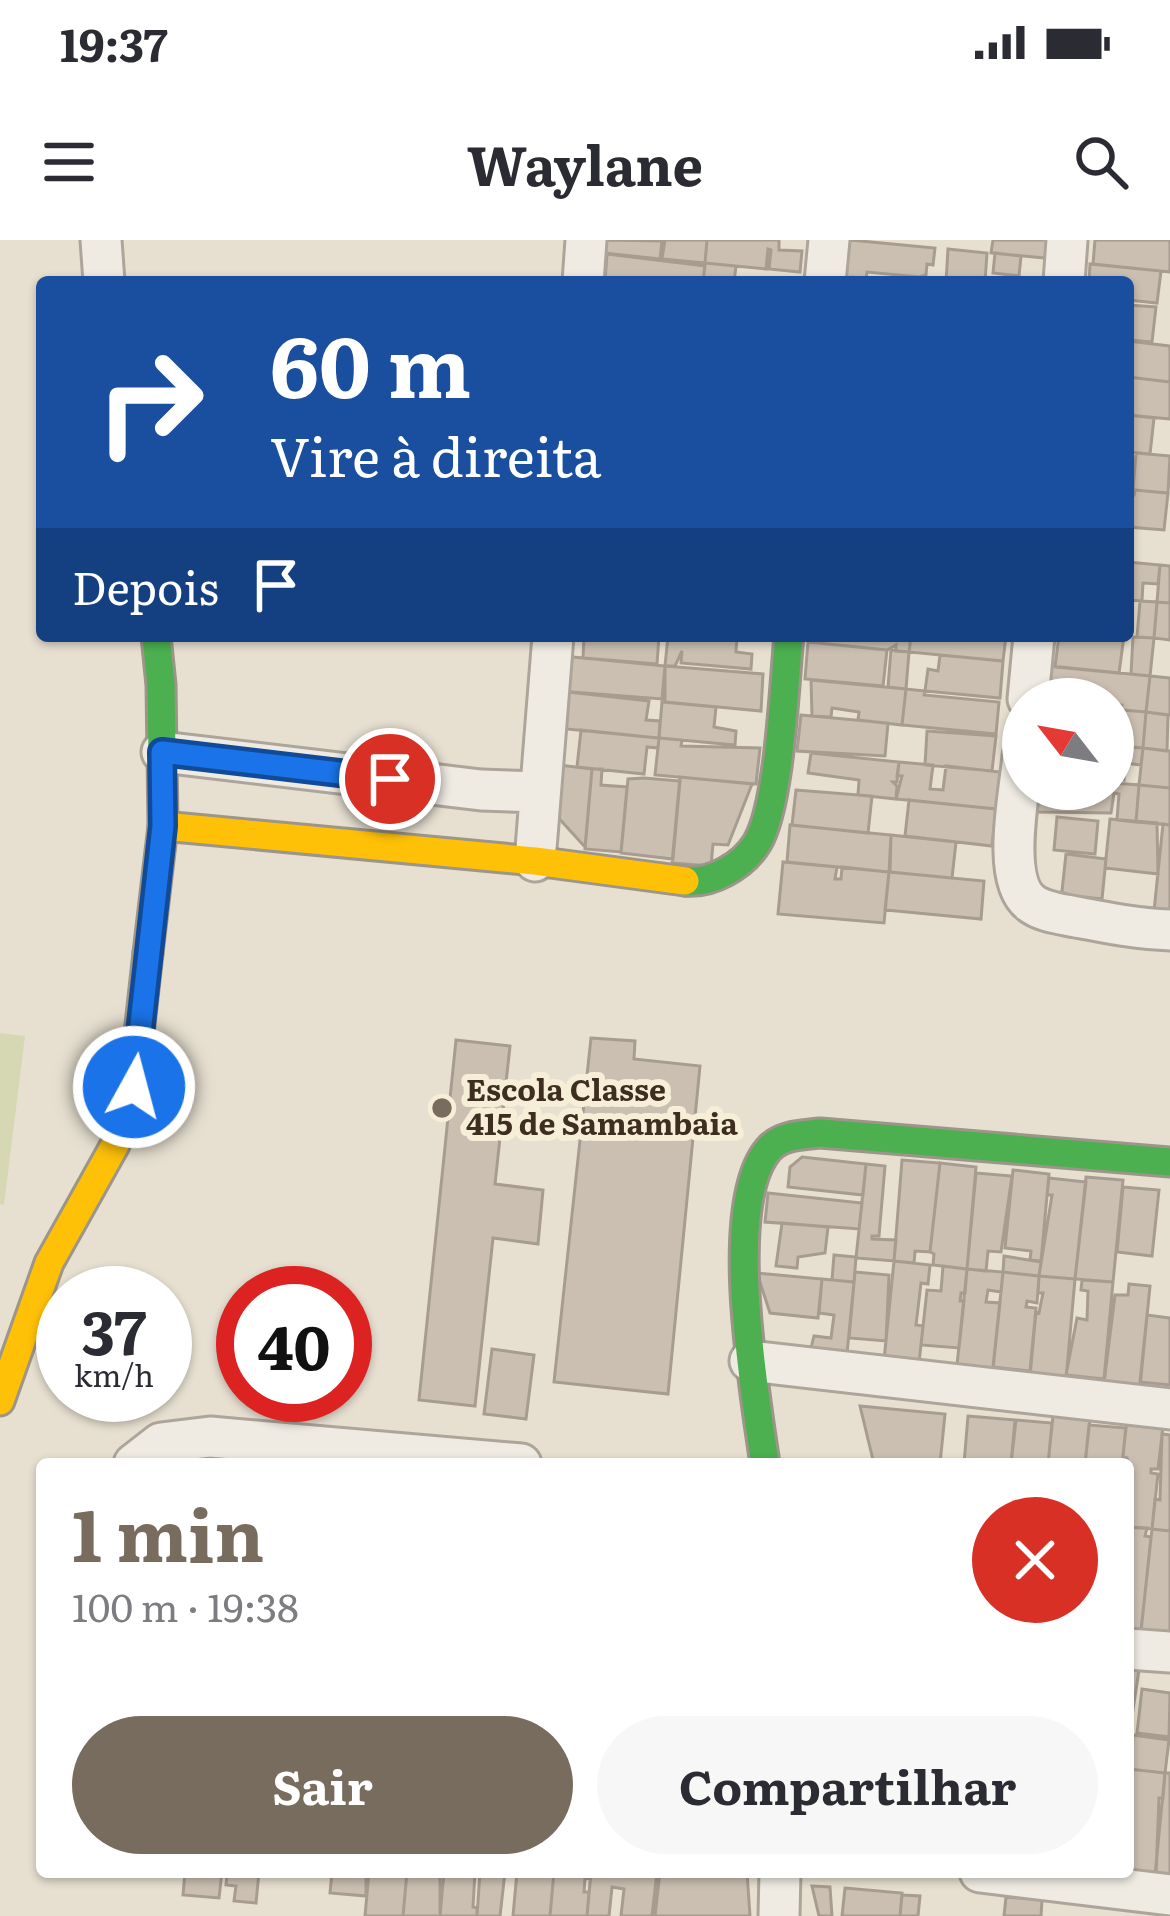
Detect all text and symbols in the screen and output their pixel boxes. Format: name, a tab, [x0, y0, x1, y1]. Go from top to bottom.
text: 19:37	[60, 9, 168, 76]
text: Waylane	[467, 122, 703, 203]
icon: menu	[36, 129, 102, 195]
icon: search	[1068, 129, 1134, 195]
text: 60 m	[270, 299, 471, 424]
icon: right	[72, 324, 228, 480]
text: Vire à direita	[270, 413, 602, 494]
text: Depois	[72, 552, 219, 619]
icon: arrive	[243, 552, 309, 618]
north arrow	[1002, 678, 1134, 810]
map controls	[1002, 678, 1134, 810]
pin	[339, 728, 441, 830]
icon: arrive	[357, 746, 423, 812]
position arrow	[71, 1024, 197, 1150]
place label: Escola Classe 415 de Samambaia	[466, 1066, 738, 1144]
marker: Escola Classe 415 de Samambaia	[429, 1095, 455, 1121]
speed limit sign: 40	[216, 1266, 372, 1422]
text: 37	[82, 1284, 146, 1373]
text: km/h	[74, 1352, 154, 1396]
text: 1 min	[72, 1477, 264, 1584]
button: close	[972, 1497, 1098, 1623]
text: 100 m · 19:38	[72, 1576, 299, 1634]
button: Sair	[72, 1716, 573, 1854]
button: Compartilhar	[597, 1716, 1098, 1854]

